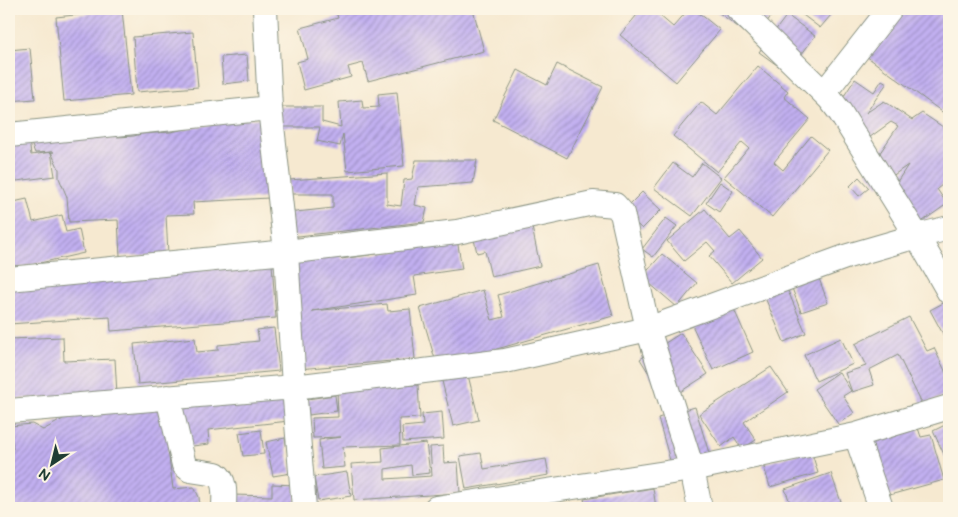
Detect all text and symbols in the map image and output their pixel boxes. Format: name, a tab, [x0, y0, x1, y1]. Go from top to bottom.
north arrow	[28, 440, 78, 490]
text: N	[36, 464, 54, 484]

